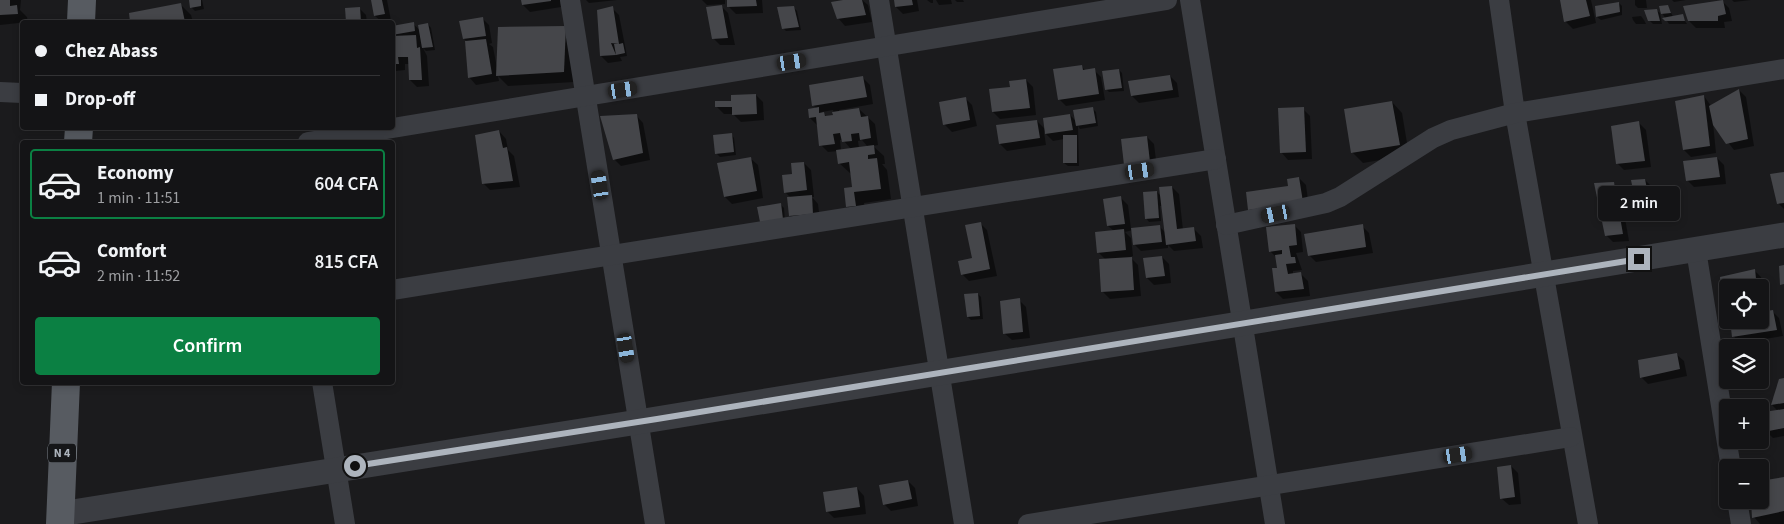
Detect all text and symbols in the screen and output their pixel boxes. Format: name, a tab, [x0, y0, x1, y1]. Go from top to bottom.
text: Chez Abass	[65, 38, 158, 65]
car	[776, 52, 807, 72]
car	[607, 80, 638, 100]
text: Drop-off	[65, 86, 135, 113]
text: Economy	[97, 160, 174, 187]
car	[1124, 161, 1155, 181]
icon: car	[37, 162, 82, 207]
car	[590, 169, 609, 201]
text: 604 CFA	[314, 171, 378, 198]
callout: 2 min	[1598, 186, 1680, 222]
text: 1 min · 11:51	[97, 187, 180, 209]
text: 2 min	[1620, 192, 1658, 214]
car	[1259, 204, 1292, 224]
text: Comfort	[97, 238, 167, 265]
icon: car	[37, 240, 82, 285]
route end	[1628, 248, 1650, 270]
text: 815 CFA	[314, 249, 378, 276]
text: 2 min · 11:52	[97, 265, 180, 287]
map controls	[1719, 279, 1769, 509]
button: locate	[1719, 279, 1769, 329]
button: Confirm	[35, 317, 380, 375]
car	[616, 332, 635, 364]
button: layers	[1719, 339, 1769, 389]
button: +	[1719, 399, 1769, 449]
road number: N 4	[48, 443, 76, 462]
car	[1442, 445, 1473, 465]
route start	[344, 455, 366, 477]
button: −	[1719, 459, 1769, 509]

